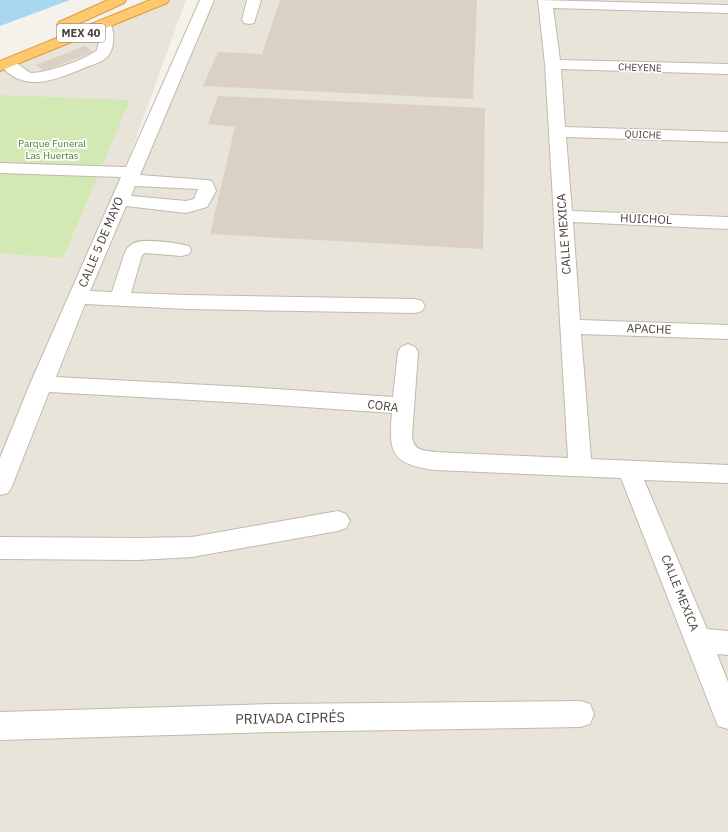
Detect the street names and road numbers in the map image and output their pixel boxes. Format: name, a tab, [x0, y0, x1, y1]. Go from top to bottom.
road number: MEX 40	[57, 24, 105, 42]
street label: CHEYENE	[618, 60, 662, 75]
street label: QUICHE	[624, 127, 662, 142]
street label: CALLE MEXICA	[553, 193, 574, 275]
street label: CALLE 5 DE MAYO	[75, 194, 126, 289]
street label: HUICHOL	[620, 210, 672, 227]
street label: APACHE	[626, 320, 672, 337]
street label: CORA	[367, 396, 400, 415]
street label: CALLE MEXICA	[658, 552, 703, 633]
street label: PRIVADA CIPRÉS	[235, 707, 345, 728]

